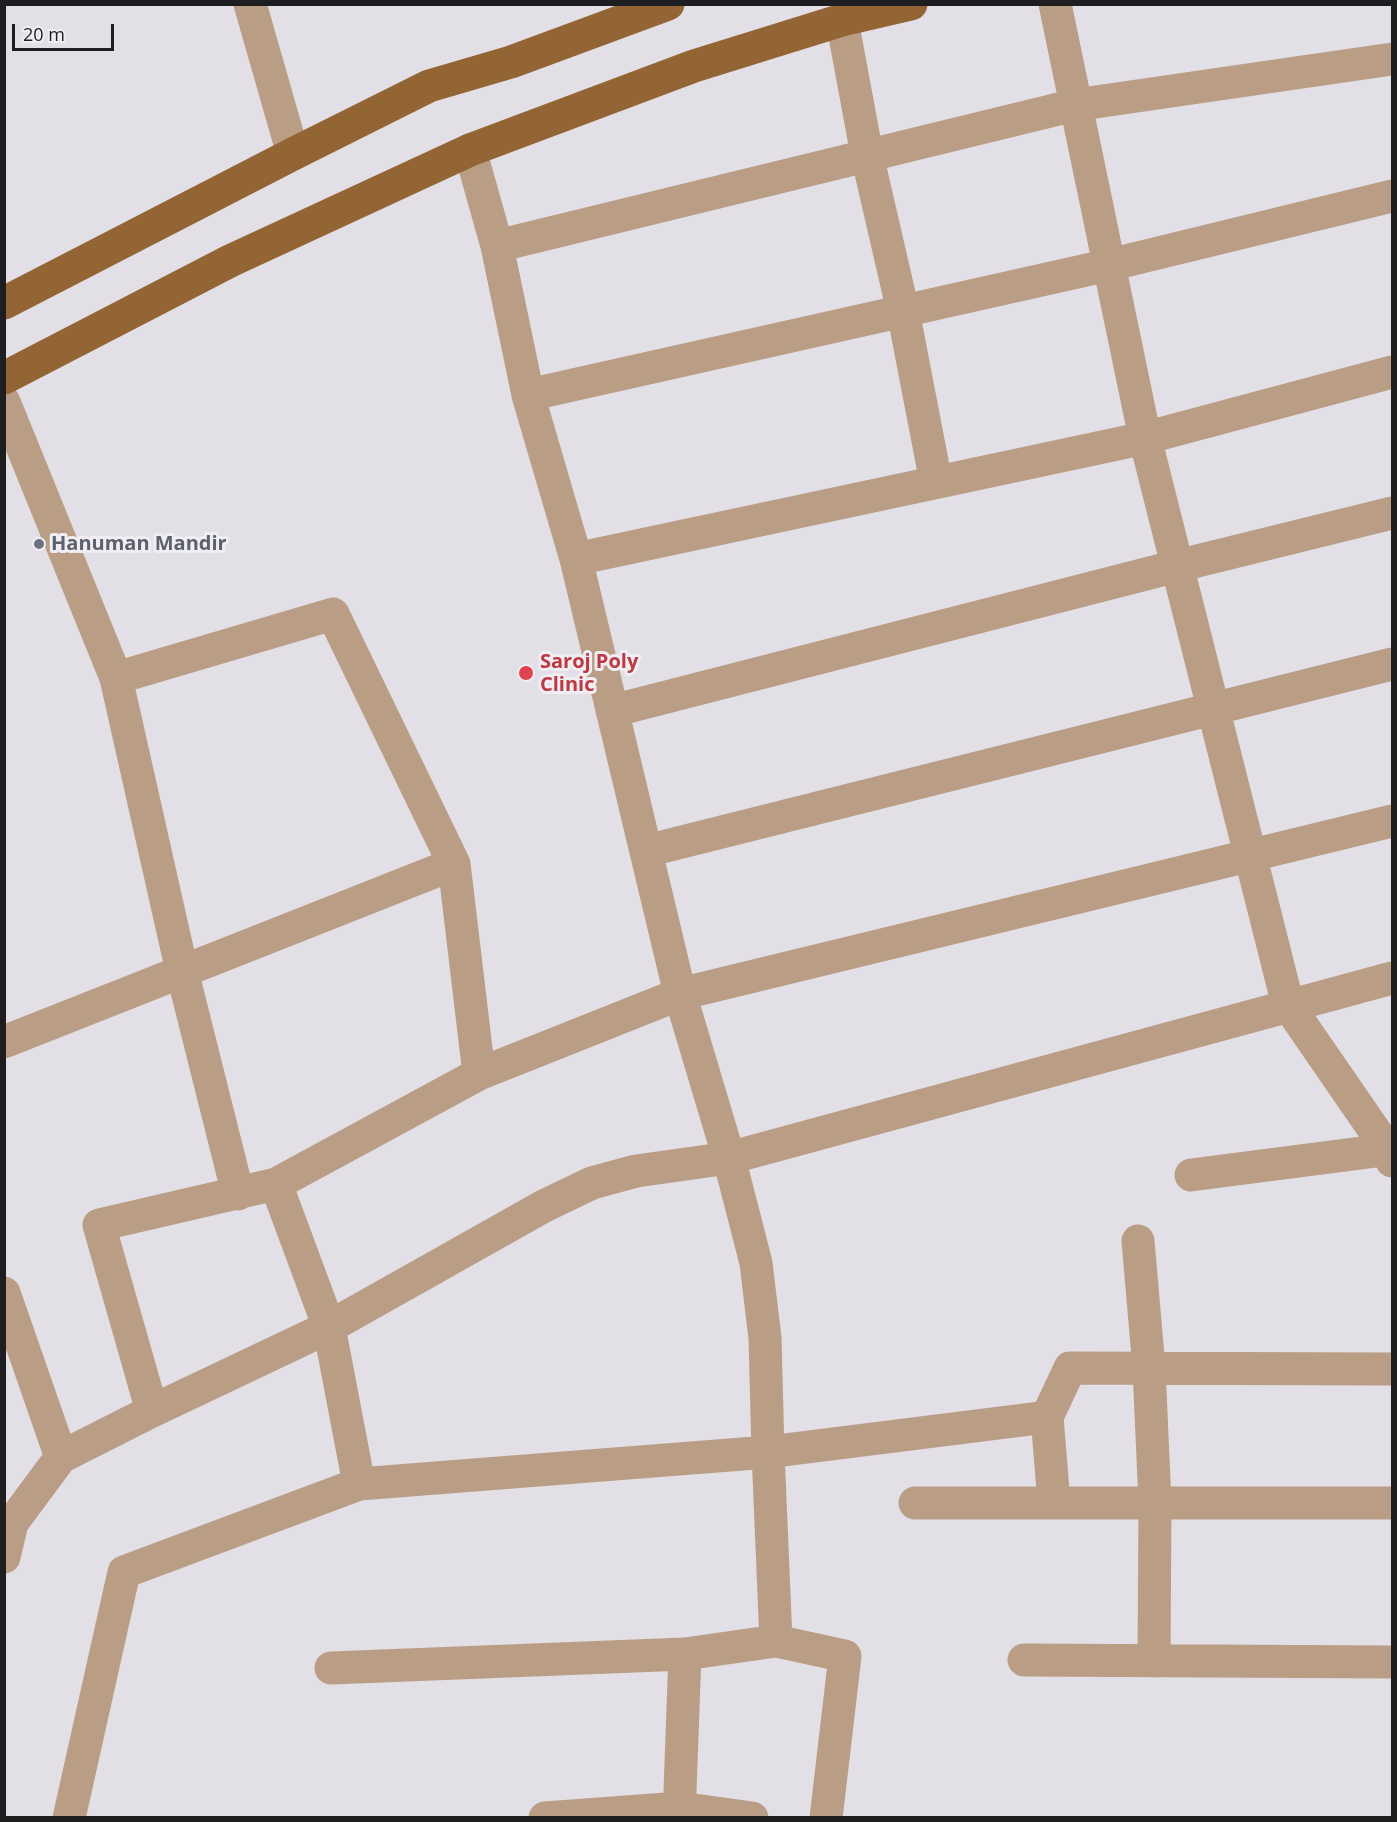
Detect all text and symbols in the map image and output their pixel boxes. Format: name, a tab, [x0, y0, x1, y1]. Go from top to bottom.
scale bar	[15, 12, 117, 50]
text: 20 m	[23, 22, 65, 46]
place label: Hanuman Mandir	[51, 532, 227, 556]
marker: Hanuman Mandir	[32, 537, 46, 551]
place label: Saroj Poly Clinic	[540, 650, 638, 697]
marker: Saroj Poly Clinic	[517, 664, 535, 682]

